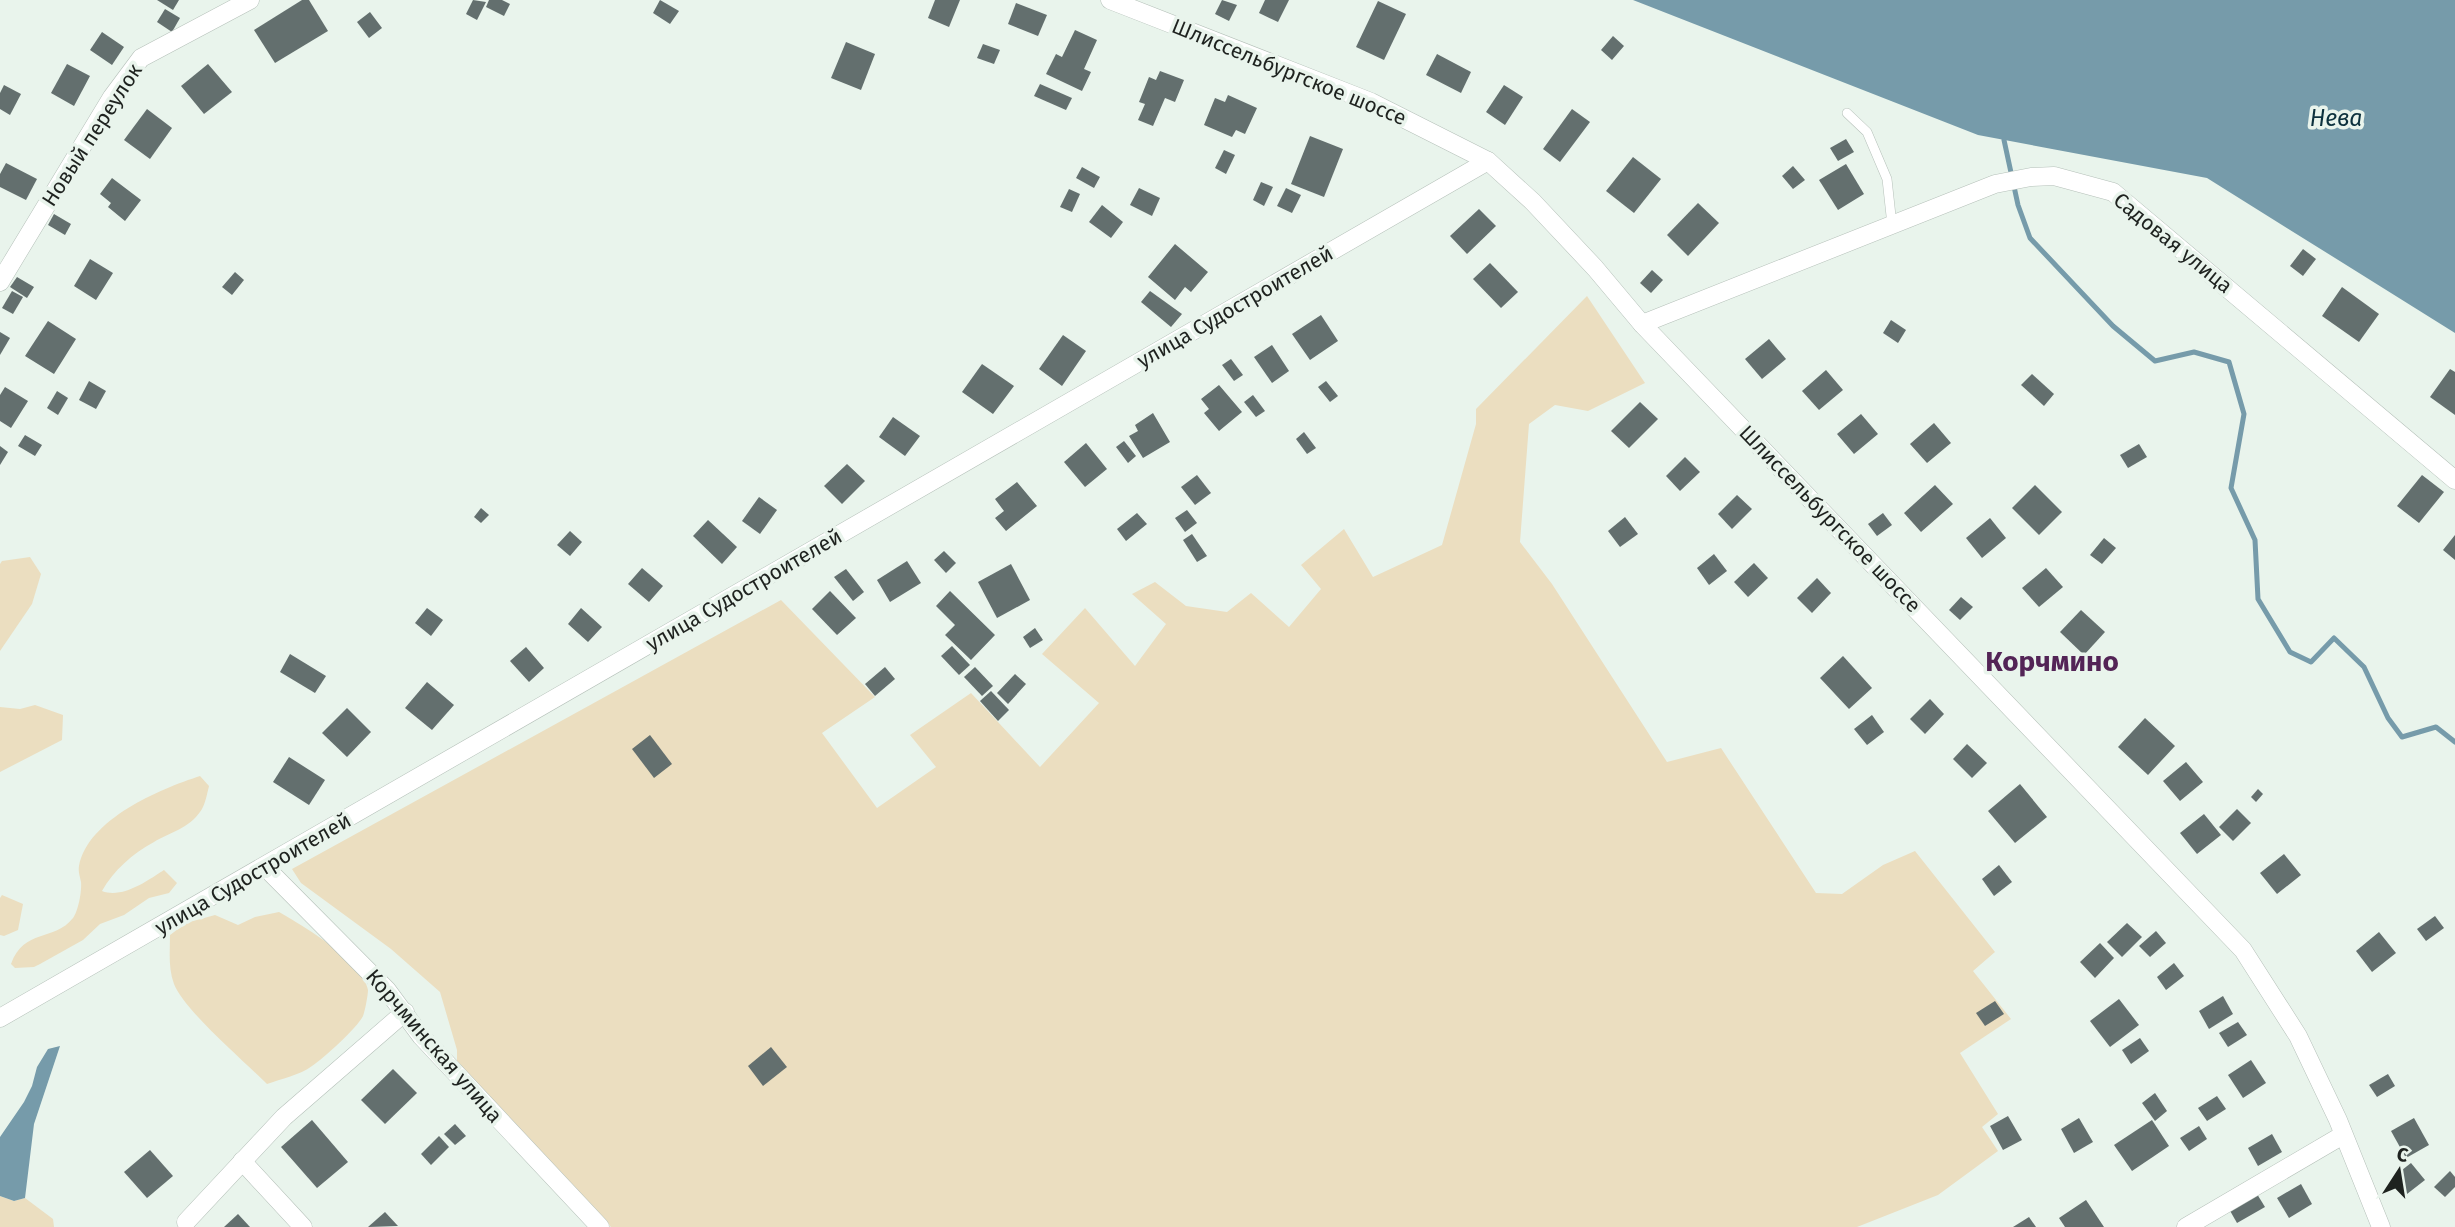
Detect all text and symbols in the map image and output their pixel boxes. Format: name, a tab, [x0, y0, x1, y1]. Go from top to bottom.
street label: Шлиссельбургское шоссе	[1168, 13, 1410, 131]
street label: Новый переулок	[36, 59, 148, 211]
water label: Нева	[2310, 104, 2362, 132]
street label: Садовая улица	[2108, 187, 2238, 299]
street label: улица Судостроителей	[1132, 240, 1338, 374]
street label: Шлиссельбургское шоссе	[1734, 420, 1926, 618]
street label: улица Судостроителей	[641, 523, 847, 657]
district label: Корчмино	[1985, 645, 2119, 678]
street label: улица Судостроителей	[150, 807, 356, 941]
street label: Корчминская улица	[360, 964, 508, 1128]
north arrow	[2364, 1136, 2434, 1206]
text: С	[2395, 1142, 2410, 1167]

